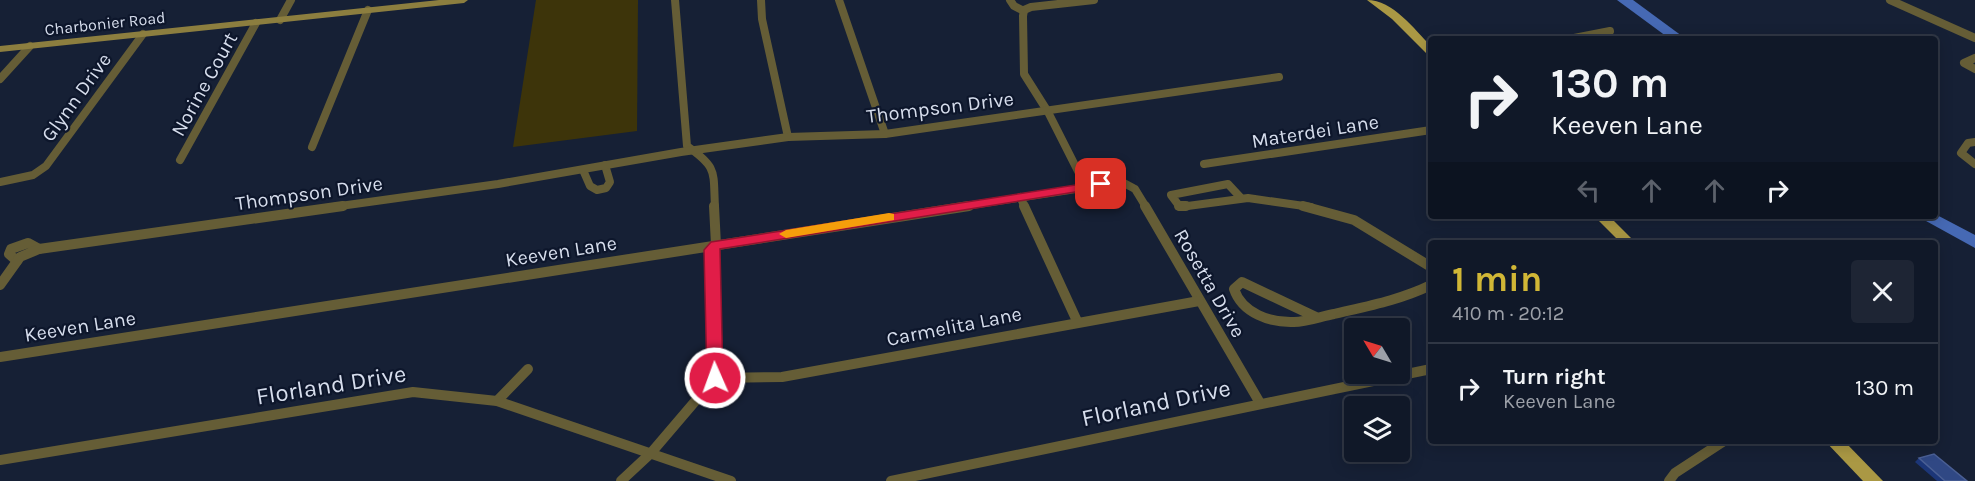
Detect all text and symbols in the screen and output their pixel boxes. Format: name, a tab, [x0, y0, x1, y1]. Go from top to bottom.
street label: Charbonier Road	[44, 8, 166, 39]
street label: Norine Court	[167, 28, 243, 140]
street label: Glynn Drive	[37, 49, 116, 146]
text: 130 m	[1551, 58, 1669, 108]
icon: right	[1452, 60, 1530, 138]
street label: Thompson Drive	[865, 87, 1015, 128]
text: Keeven Lane	[1551, 109, 1703, 141]
street label: Materdei Lane	[1250, 110, 1380, 153]
pin	[1075, 158, 1126, 209]
icon: arrive	[1084, 167, 1117, 200]
street label: Thompson Drive	[234, 172, 384, 215]
icon: left	[1572, 174, 1605, 207]
icon: ahead	[1635, 174, 1668, 207]
icon: ahead	[1698, 174, 1731, 207]
icon: right	[1761, 174, 1794, 207]
street label: Rosetta Drive	[1169, 225, 1250, 342]
street label: Keeven Lane	[504, 231, 618, 272]
text: 1 min	[1452, 258, 1542, 300]
button: close	[1851, 260, 1914, 323]
street label: Carmelita Lane	[885, 302, 1024, 351]
text: 410 m · 20:12	[1452, 302, 1564, 325]
street label: Keeven Lane	[23, 306, 137, 347]
north arrow	[1344, 318, 1410, 384]
map controls	[1344, 318, 1410, 462]
position arrow	[683, 346, 747, 410]
street label: Florland Drive	[254, 359, 408, 411]
text: Turn right	[1503, 364, 1606, 390]
icon: right	[1452, 372, 1485, 405]
street label: Florland Drive	[1079, 374, 1233, 432]
text: 130 m	[1855, 375, 1914, 401]
text: Keeven Lane	[1503, 390, 1616, 413]
button: layers	[1344, 396, 1410, 462]

